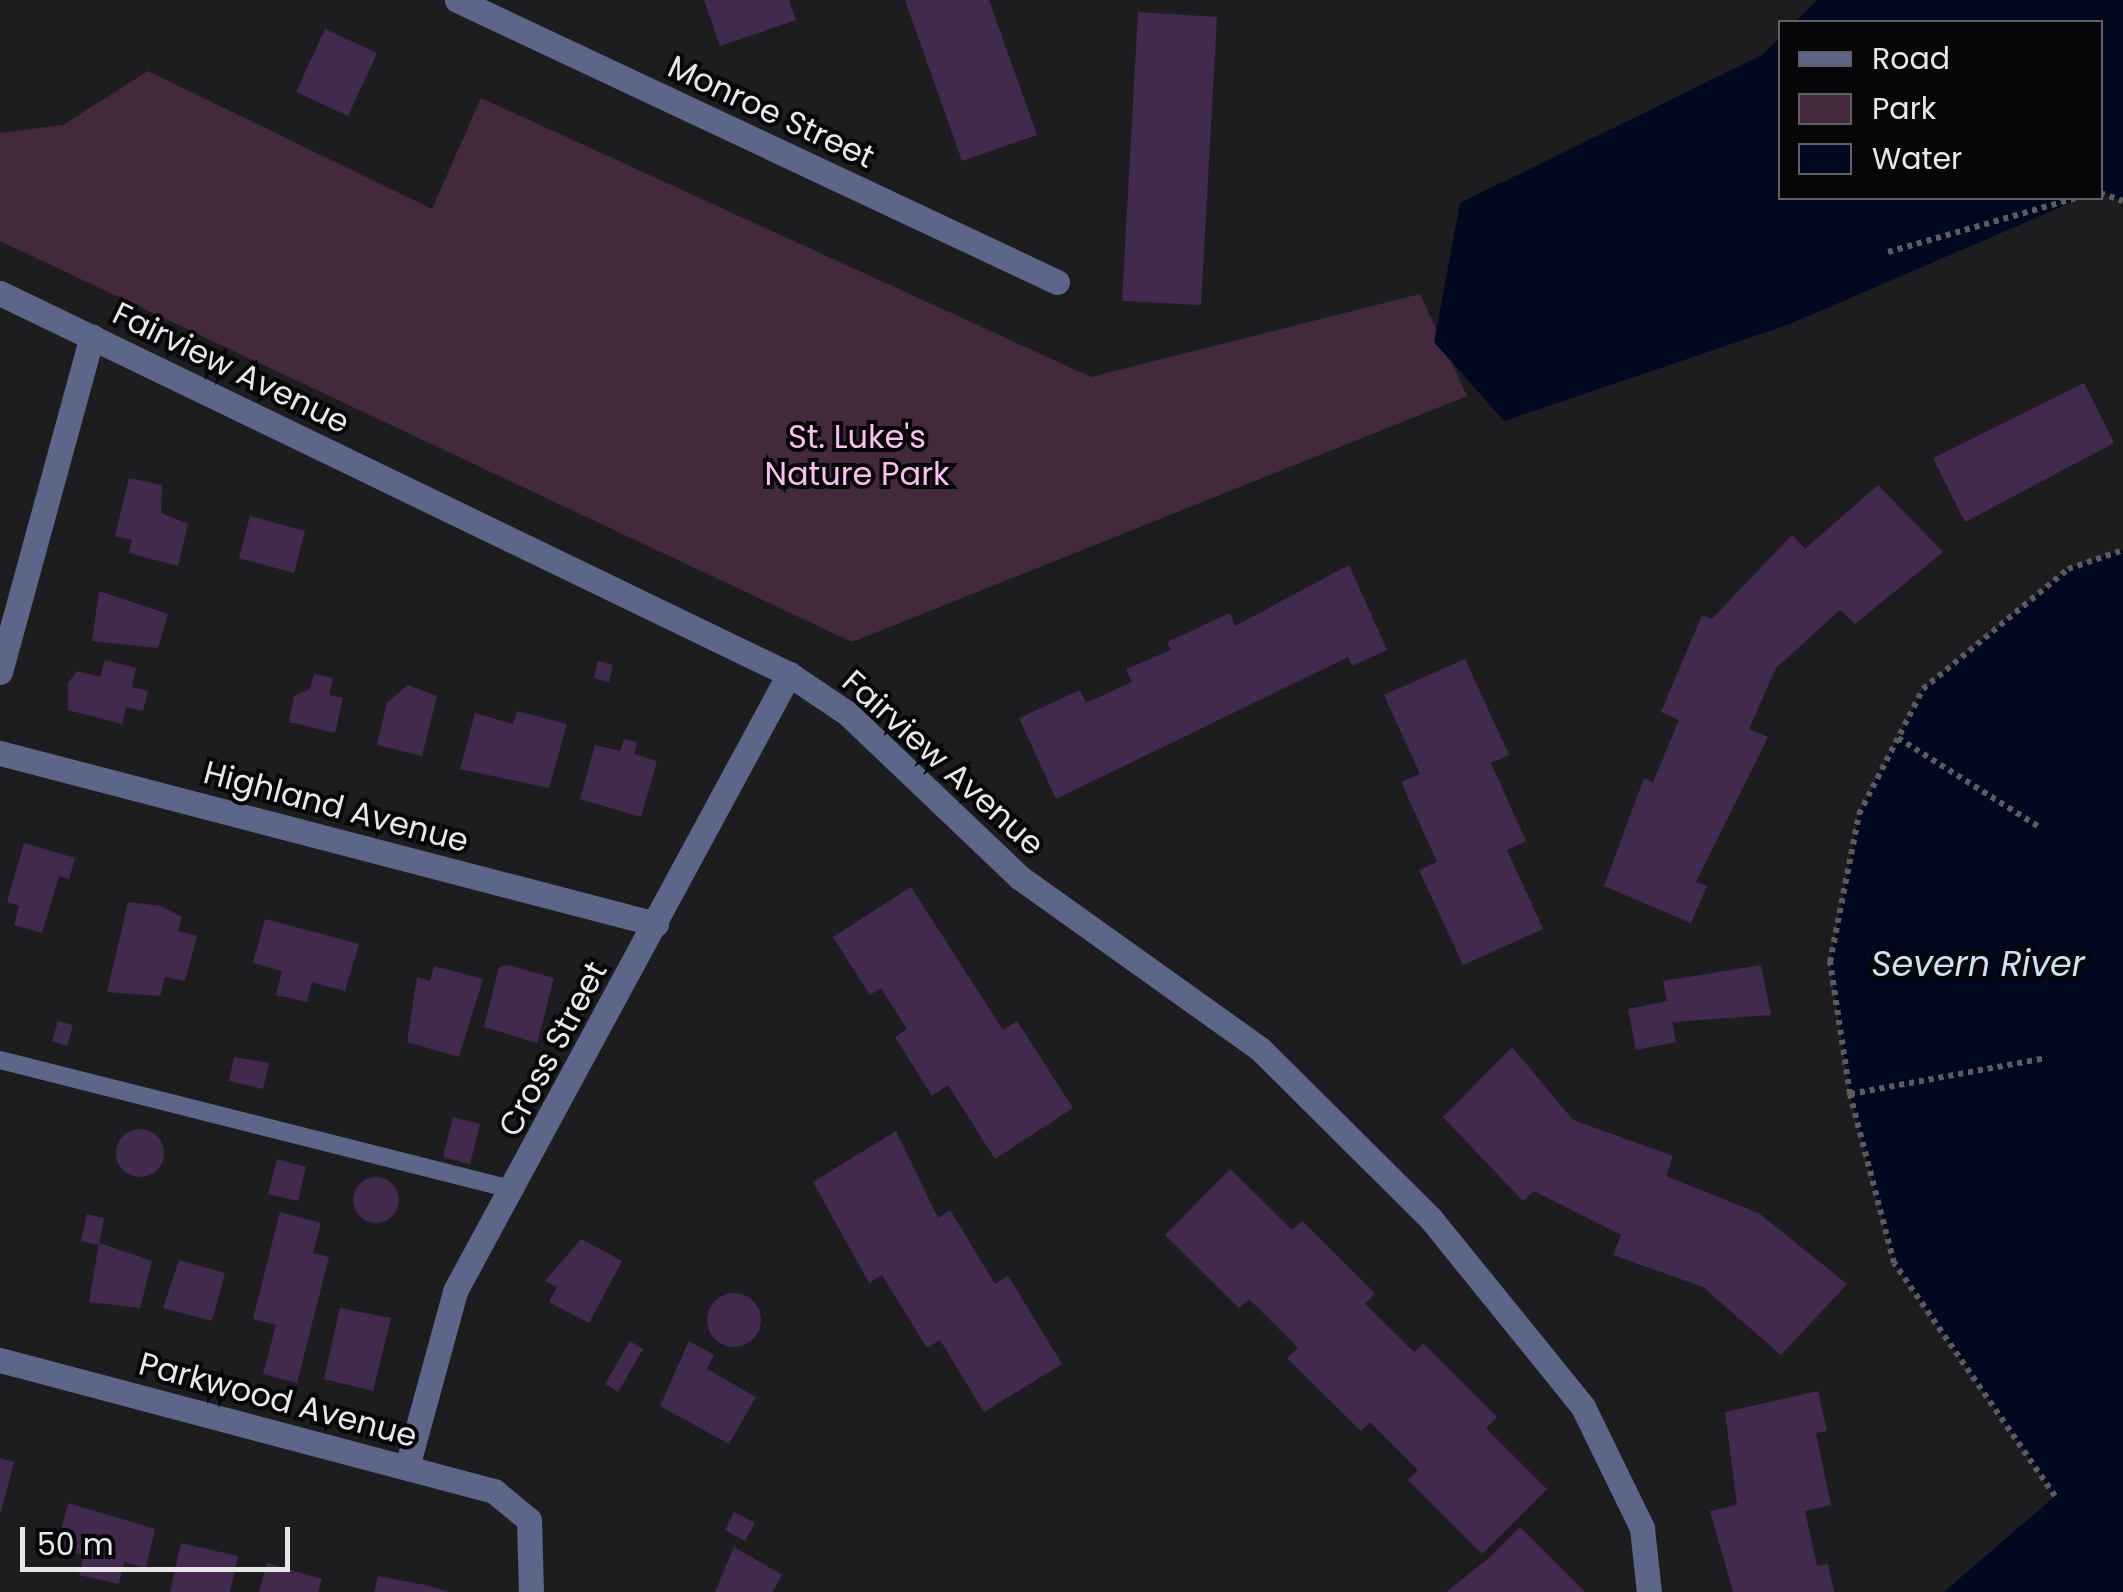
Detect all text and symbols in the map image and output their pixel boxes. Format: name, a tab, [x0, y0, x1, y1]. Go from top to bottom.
legend	[1778, 20, 2103, 200]
text: Road	[1872, 37, 1950, 80]
street label: Monroe Street	[662, 47, 880, 177]
text: Park	[1872, 87, 1936, 130]
text: Water	[1872, 137, 1962, 180]
street label: Fairview Avenue	[107, 294, 355, 442]
park label: St. Luke's Nature Park	[764, 419, 950, 494]
street label: Fairview Avenue	[834, 662, 1052, 864]
street label: Highland Avenue	[199, 753, 473, 861]
water label: Severn River	[1871, 943, 2085, 985]
street label: Cross Street	[491, 955, 615, 1143]
street label: Parkwood Avenue	[135, 1344, 421, 1456]
scale bar	[25, 1507, 295, 1569]
text: 50 m	[37, 1523, 114, 1566]

